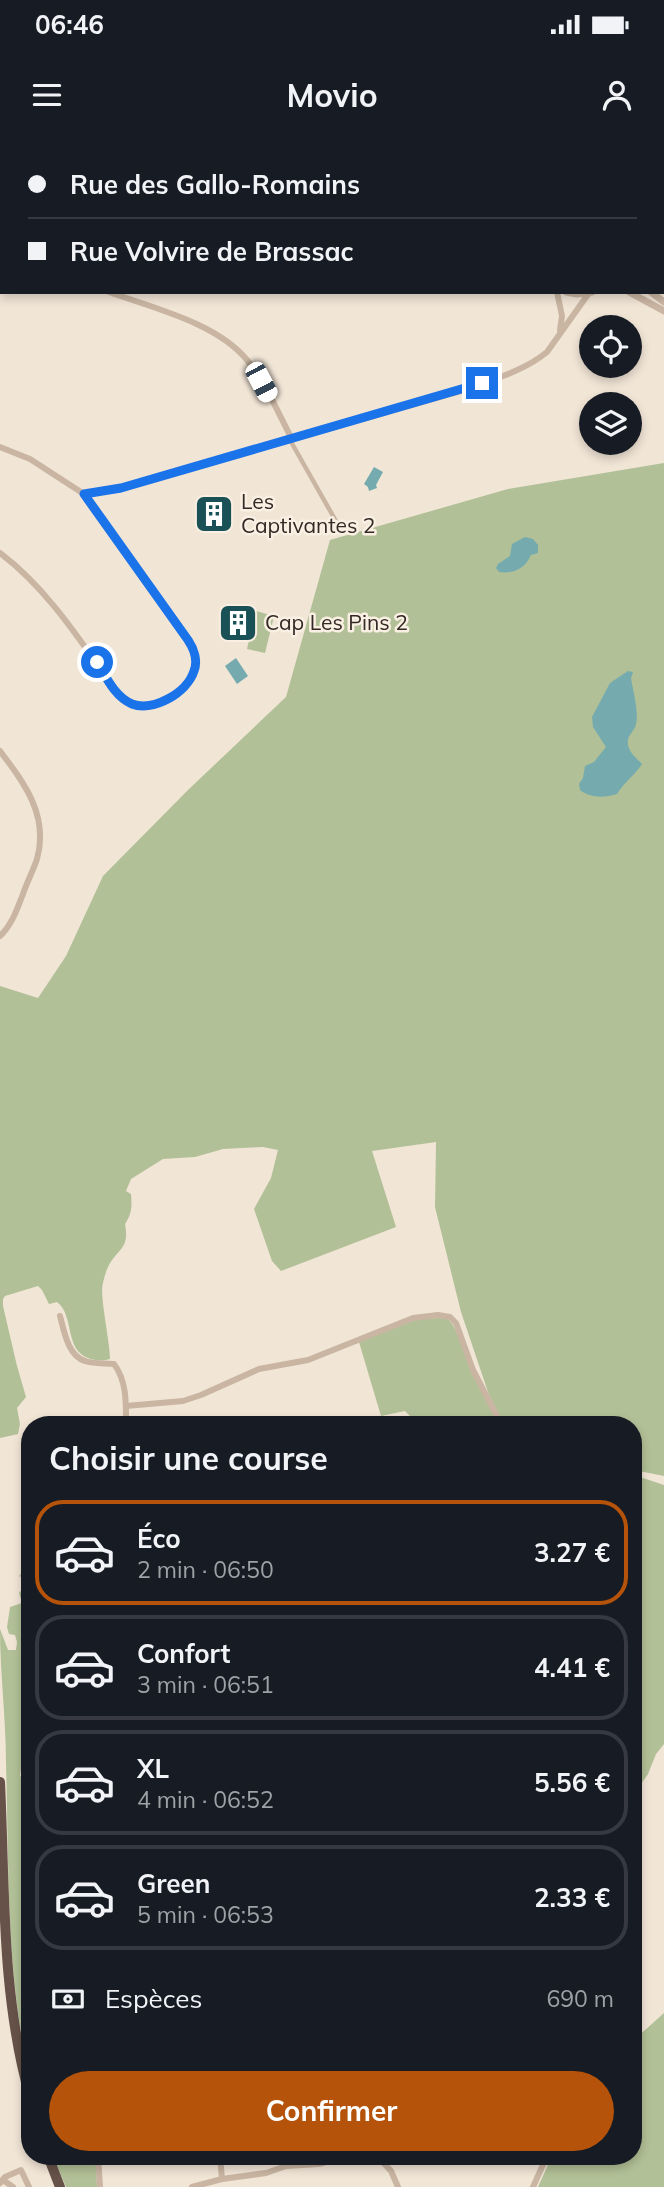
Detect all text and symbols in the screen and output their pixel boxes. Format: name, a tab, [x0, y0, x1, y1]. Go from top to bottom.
text: 06:46	[35, 8, 104, 41]
text: Movio	[286, 75, 378, 115]
icon: menu	[28, 76, 66, 114]
icon: person	[598, 76, 636, 114]
text: Rue des Gallo-Romains	[70, 168, 360, 201]
text: Rue Volvire de Brassac	[70, 235, 354, 268]
map controls	[579, 315, 642, 455]
button: locate	[579, 315, 642, 378]
car	[242, 359, 281, 405]
route end	[466, 367, 498, 399]
button: layers	[579, 392, 642, 455]
place label: Les Captivantes 2	[241, 488, 375, 538]
building icon: Les Captivantes 2	[193, 493, 235, 535]
building icon: Cap Les Pins 2	[217, 602, 259, 644]
place label: Cap Les Pins 2	[265, 609, 408, 635]
route start	[81, 646, 113, 678]
text: Choisir une course	[49, 1438, 328, 1478]
icon: car	[53, 1521, 116, 1584]
text: Éco	[137, 1522, 181, 1555]
text: 3.27 €	[534, 1536, 610, 1569]
text: 2 min · 06:50	[137, 1555, 274, 1584]
icon: car	[53, 1636, 116, 1699]
text: Confort	[137, 1637, 230, 1670]
text: 4.41 €	[534, 1651, 610, 1684]
text: 3 min · 06:51	[137, 1670, 274, 1699]
icon: car	[53, 1751, 116, 1814]
text: XL	[137, 1752, 169, 1785]
text: 5.56 €	[534, 1766, 610, 1799]
text: 4 min · 06:52	[137, 1785, 274, 1814]
icon: car	[53, 1866, 116, 1929]
text: Green	[137, 1867, 210, 1900]
text: 2.33 €	[534, 1881, 610, 1914]
text: 5 min · 06:53	[137, 1900, 274, 1929]
icon: cash	[49, 1980, 87, 2018]
text: Espèces	[105, 1982, 202, 2015]
text: 690 m	[546, 1984, 614, 2013]
button: Confirmer	[49, 2071, 614, 2151]

